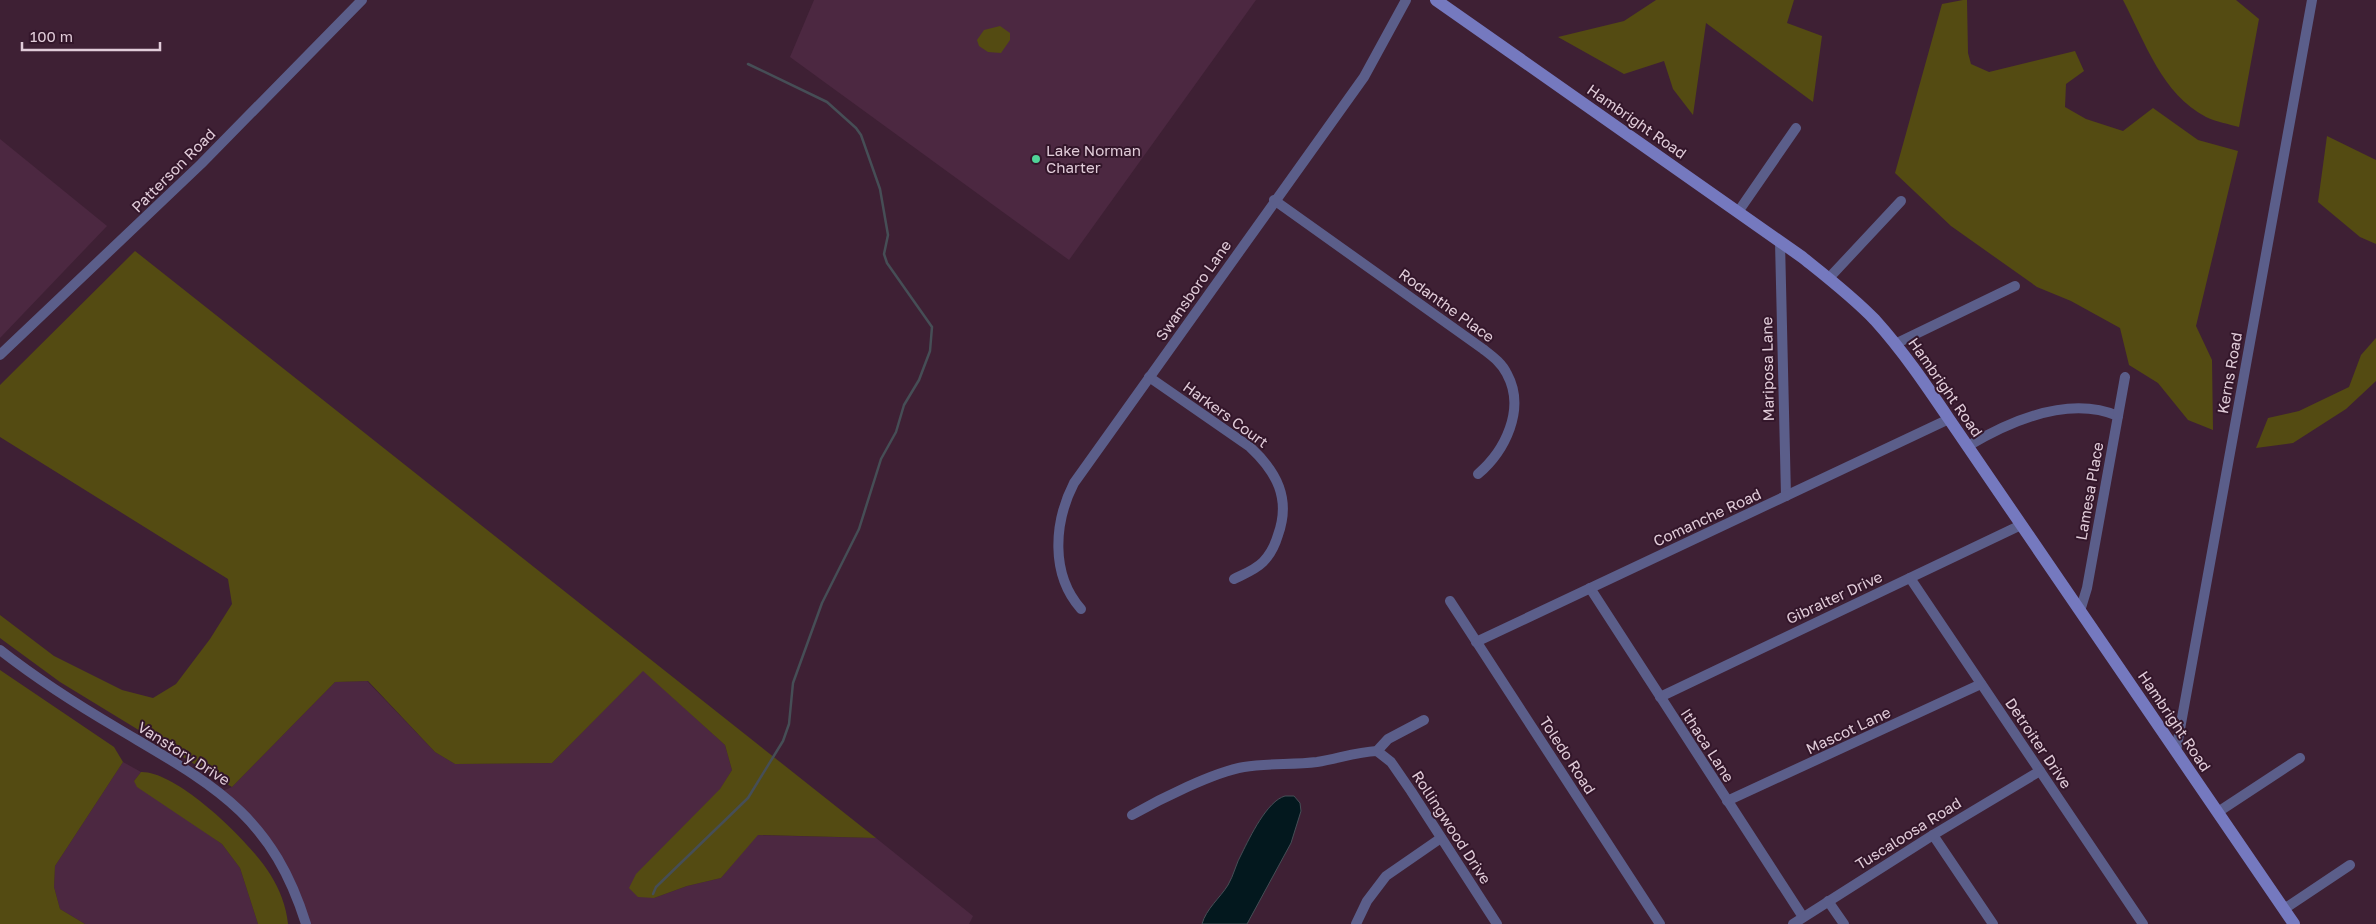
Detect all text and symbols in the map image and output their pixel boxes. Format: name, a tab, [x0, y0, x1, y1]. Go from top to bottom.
scale bar	[22, 20, 160, 52]
text: 100 m	[30, 27, 73, 45]
street label: Hambright Road	[1584, 80, 1690, 162]
street label: Patterson Road	[127, 124, 219, 216]
place label: Lake Norman Charter	[1046, 141, 1141, 176]
marker: Lake Norman Charter	[1030, 153, 1042, 165]
street label: Swansboro Lane	[1152, 236, 1235, 344]
street label: Rodanthe Place	[1396, 264, 1498, 346]
street label: Mariposa Lane	[1757, 316, 1777, 422]
street label: Kerns Road	[2213, 331, 2245, 415]
street label: Hambright Road	[1905, 334, 1987, 440]
street label: Harkers Court	[1180, 377, 1272, 451]
street label: Lamesa Place	[2072, 440, 2107, 541]
street label: Comanche Road	[1650, 484, 1764, 550]
street label: Gibralter Drive	[1783, 567, 1885, 627]
street label: Hambright Road	[2135, 667, 2215, 775]
street label: Detroiter Drive	[2002, 694, 2076, 792]
street label: Mascot Lane	[1803, 702, 1893, 757]
street label: Ithaca Lane	[1678, 705, 1739, 785]
street label: Toledo Road	[1536, 713, 1600, 797]
street label: Vanstory Drive	[135, 717, 234, 789]
street label: Rollingwood Drive	[1409, 767, 1495, 887]
street label: Tuscaloosa Road	[1852, 793, 1964, 873]

